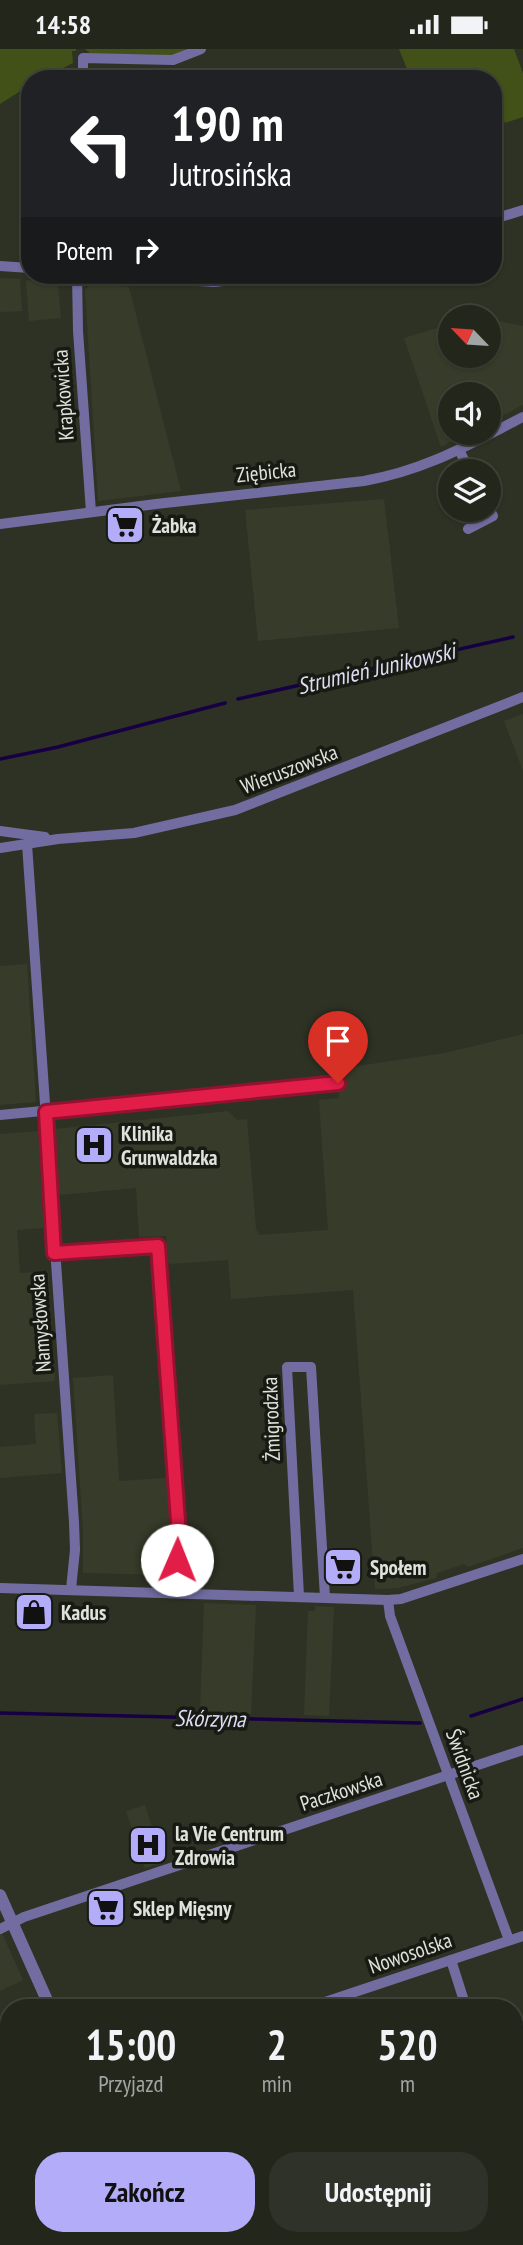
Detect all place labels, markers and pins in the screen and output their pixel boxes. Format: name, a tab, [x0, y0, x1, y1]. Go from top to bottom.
supermarket icon: Żabka	[104, 504, 146, 546]
place label: Żabka	[152, 512, 197, 539]
pin	[308, 1011, 368, 1083]
place label: Klinika Grunwaldzka	[121, 1120, 218, 1171]
hospital icon: Klinika Grunwaldzka	[73, 1124, 115, 1166]
supermarket icon: Społem	[322, 1546, 364, 1588]
place label: Społem	[370, 1554, 427, 1581]
shop icon: Kadus	[13, 1591, 55, 1633]
place label: Kadus	[61, 1599, 106, 1626]
place label: la Vie Centrum Zdrowia	[175, 1820, 284, 1871]
hospital icon: la Vie Centrum Zdrowia	[127, 1824, 169, 1866]
supermarket icon: Sklep Mięsny	[85, 1887, 127, 1929]
place label: Sklep Mięsny	[133, 1895, 232, 1922]

